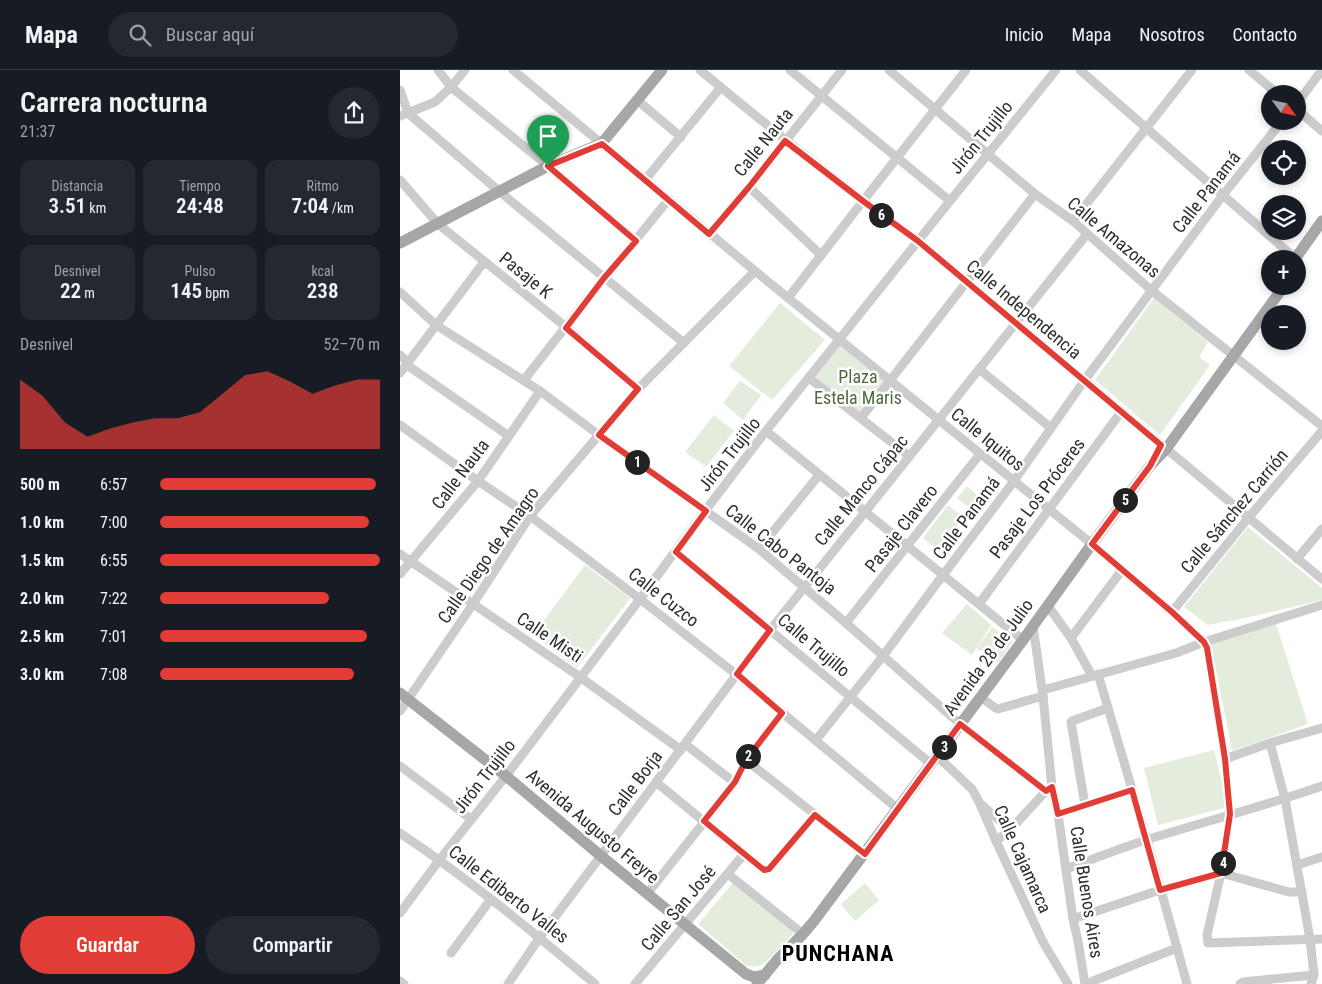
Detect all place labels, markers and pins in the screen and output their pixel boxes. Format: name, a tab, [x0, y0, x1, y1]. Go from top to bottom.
pin	[527, 115, 569, 166]
pin: 6	[868, 202, 894, 228]
pin: 1	[624, 450, 650, 474]
pin: 5	[1112, 488, 1138, 512]
pin: 3	[932, 734, 956, 760]
pin: 2	[736, 744, 760, 768]
pin: 4	[1210, 850, 1236, 876]

